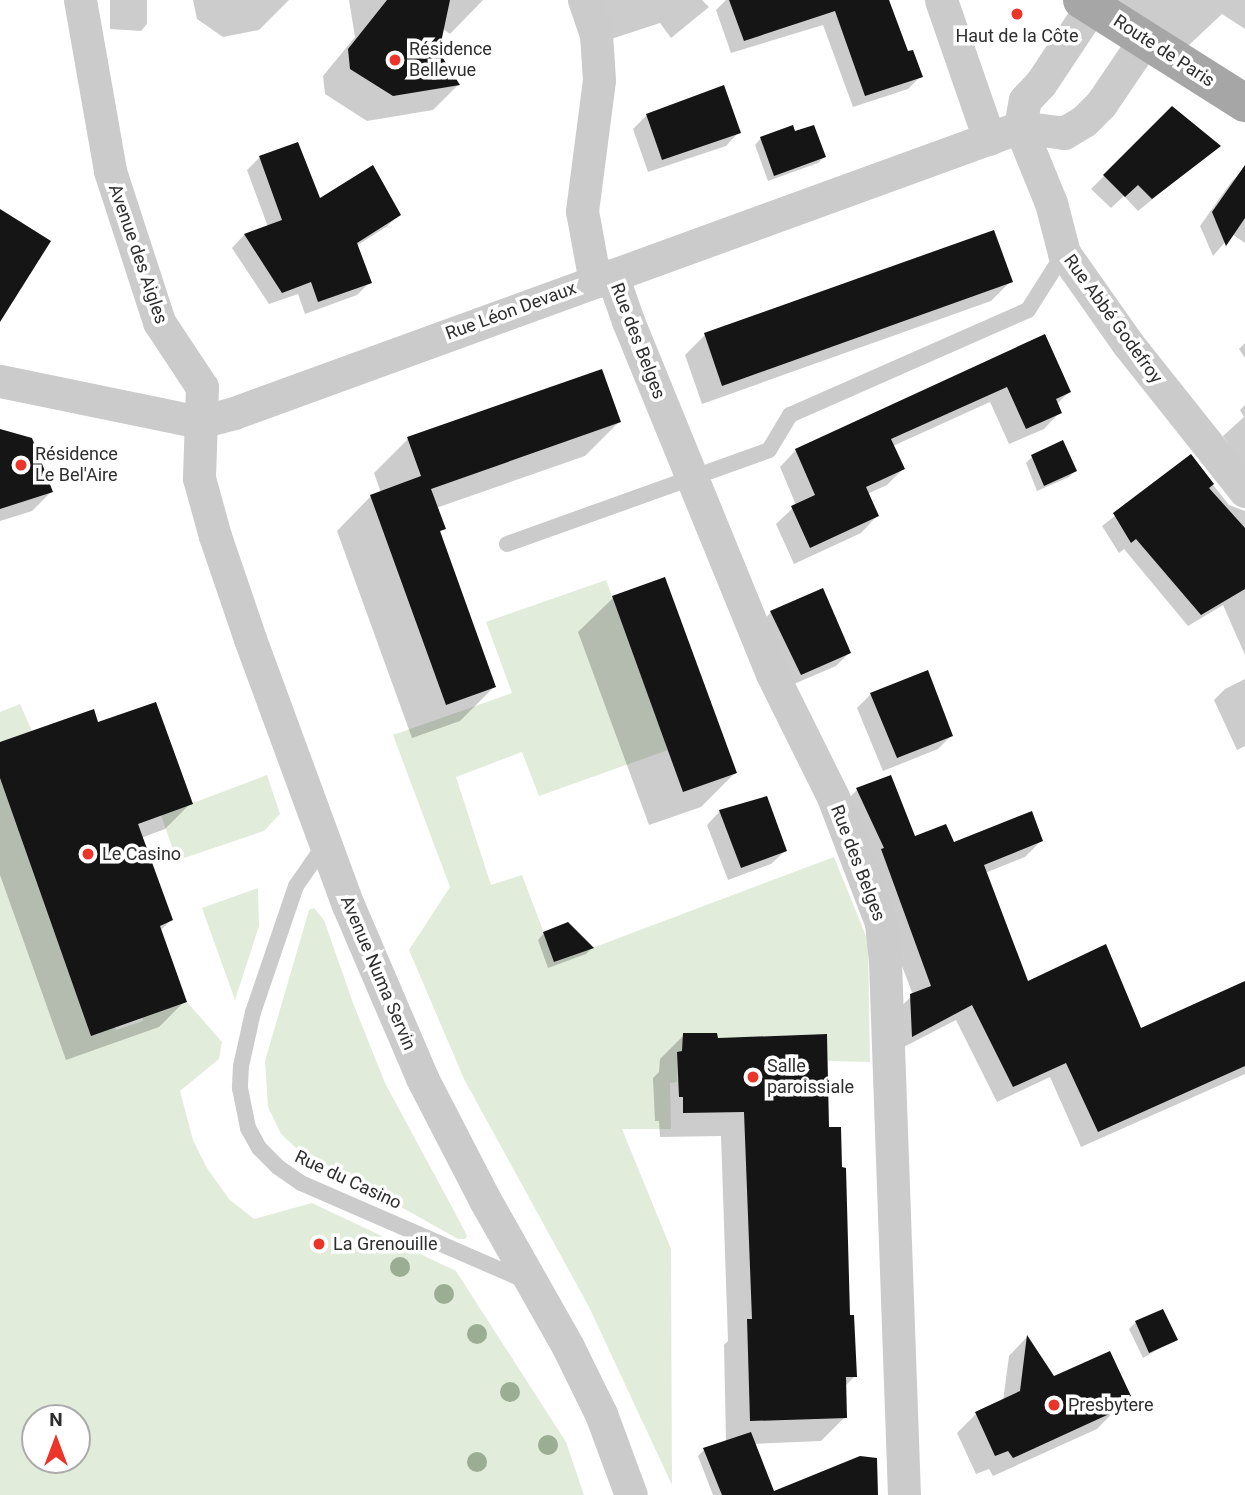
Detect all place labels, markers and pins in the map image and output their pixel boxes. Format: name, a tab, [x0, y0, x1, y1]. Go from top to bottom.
marker: Haut de la Côte	[1009, 6, 1025, 22]
place label: Haut de la Côte	[955, 25, 1079, 47]
place label: Résidence Bellevue	[409, 39, 492, 82]
marker: Résidence Bellevue	[387, 52, 403, 68]
place label: Résidence Le Bel'Aire	[35, 444, 118, 486]
marker: Résidence Le Bel'Aire	[13, 457, 29, 473]
place label: Le Casino	[102, 843, 181, 865]
marker: Le Casino	[80, 846, 96, 862]
place label: Salle paroissiale	[767, 1056, 854, 1098]
marker: Salle paroissiale	[745, 1069, 761, 1085]
place label: La Grenouille	[333, 1233, 437, 1255]
marker: La Grenouille	[311, 1236, 327, 1252]
place label: Presbytere	[1068, 1394, 1154, 1416]
marker: Presbytere	[1046, 1397, 1062, 1413]

